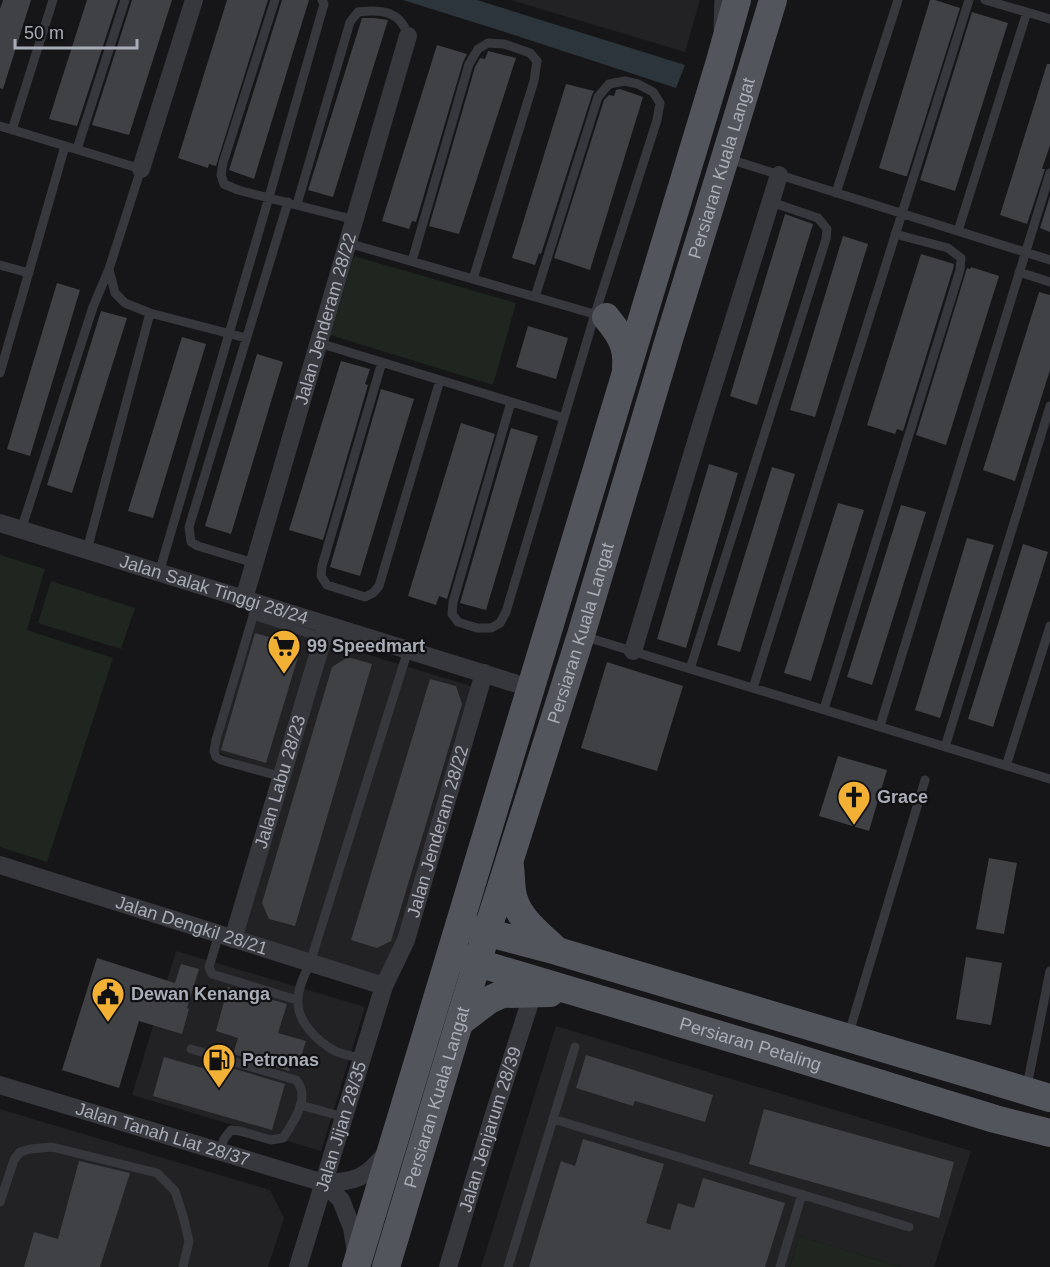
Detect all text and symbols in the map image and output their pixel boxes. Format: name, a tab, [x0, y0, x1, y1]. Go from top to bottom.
scale bar	[15, 12, 136, 50]
text: 50 m	[24, 23, 64, 43]
street label: Persiaran Kuala Langat	[685, 75, 759, 261]
street label: Jalan Jenderam 28/22	[291, 230, 360, 407]
street label: Persiaran Kuala Langat	[543, 540, 618, 726]
street label: Jalan Salak Tinggi 28/24	[117, 551, 311, 628]
supermarket icon: 99 Speedmart	[266, 628, 302, 675]
place label: 99 Speedmart	[307, 636, 425, 656]
street label: Jalan Labu 28/23	[251, 713, 309, 851]
street label: Jalan Jenderam 28/22	[403, 743, 472, 920]
church icon: Grace	[836, 779, 872, 826]
place label: Grace	[877, 787, 928, 807]
street label: Jalan Dengkil 28/21	[113, 892, 270, 959]
public building icon: Dewan Kenanga	[90, 976, 126, 1023]
place label: Dewan Kenanga	[131, 984, 271, 1004]
street label: Persiaran Kuala Langat	[400, 1004, 473, 1190]
street label: Persiaran Petaling	[677, 1013, 824, 1075]
fuel station icon: Petronas	[201, 1042, 237, 1089]
street label: Jalan Jenjarum 28/39	[455, 1044, 525, 1214]
place label: Petronas	[242, 1050, 319, 1070]
street label: Jalan Jijan 28/35	[312, 1059, 370, 1194]
street label: Jalan Tanah Liat 28/37	[73, 1098, 252, 1170]

